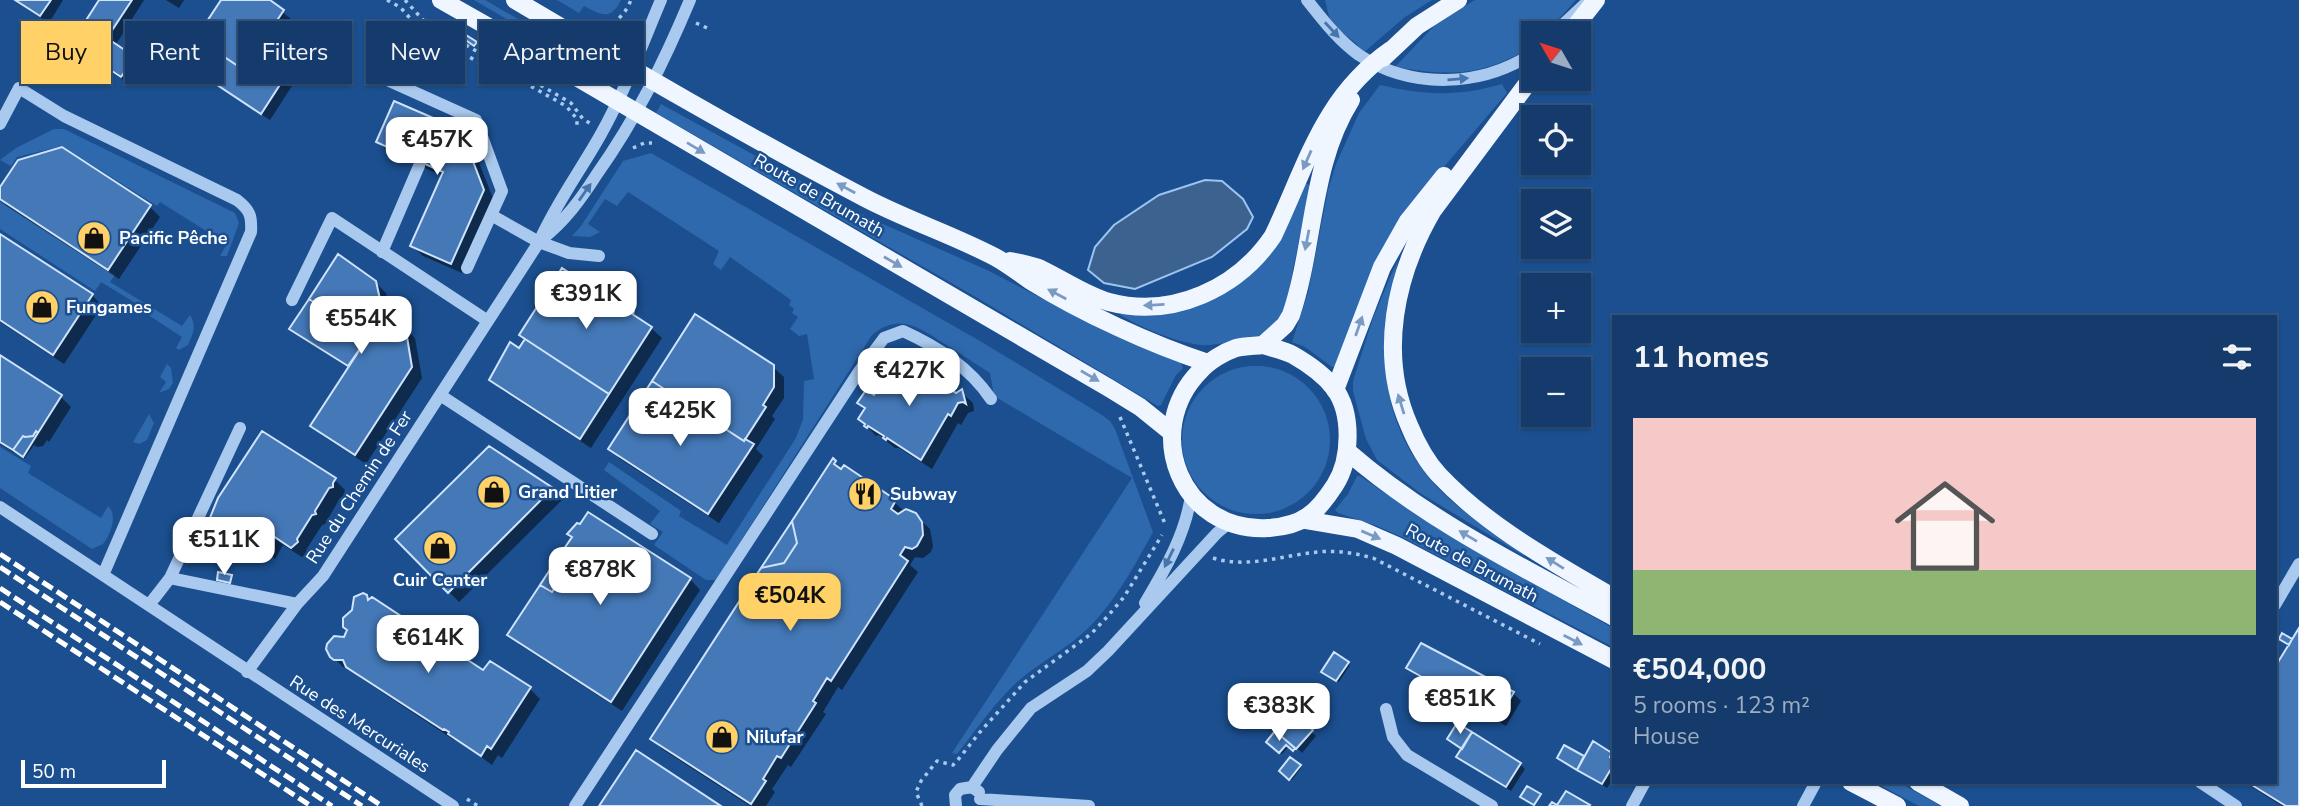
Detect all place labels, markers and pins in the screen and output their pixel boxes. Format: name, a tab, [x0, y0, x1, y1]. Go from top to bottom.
pin: €457K	[388, 118, 486, 177]
shop icon: Pacific Pêche	[75, 219, 113, 257]
place label: Pacific Pêche	[119, 226, 228, 250]
pin: €391K	[537, 272, 635, 331]
shop icon: Fungames	[23, 288, 61, 326]
place label: Fungames	[66, 295, 152, 319]
pin: €554K	[312, 296, 410, 356]
pin: €427K	[860, 348, 958, 408]
pin: €425K	[631, 388, 729, 448]
shop icon: Grand Litier	[475, 473, 513, 511]
restaurant icon: Subway	[846, 475, 884, 513]
place label: Grand Litier	[518, 480, 617, 504]
place label: Subway	[890, 482, 957, 506]
pin: €511K	[175, 518, 273, 577]
shop icon: Cuir Center	[421, 529, 459, 567]
pin: €878K	[551, 548, 649, 607]
place label: Cuir Center	[393, 568, 487, 592]
pin: €504K	[741, 574, 839, 633]
pin: €614K	[379, 616, 477, 675]
pin: €851K	[1411, 676, 1509, 736]
pin: €383K	[1230, 684, 1328, 743]
shop icon: Nilufar	[703, 718, 741, 756]
place label: Nilufar	[746, 725, 804, 749]

